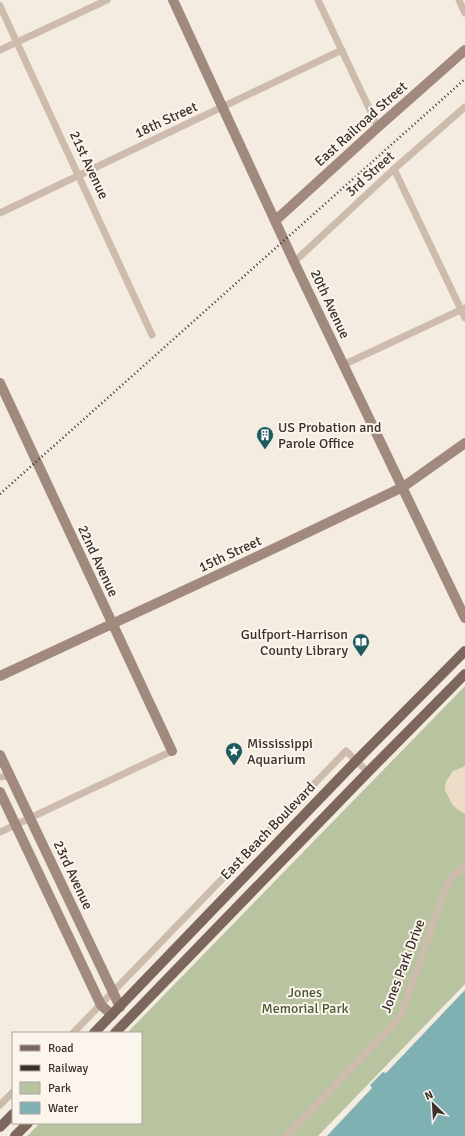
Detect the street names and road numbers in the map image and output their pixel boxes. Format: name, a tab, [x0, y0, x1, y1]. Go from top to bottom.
street label: East Railroad Street	[311, 78, 411, 170]
street label: 18th Street	[132, 98, 200, 142]
street label: 21st Avenue	[66, 128, 112, 202]
street label: 3rd Street	[342, 148, 398, 200]
street label: 20th Avenue	[307, 267, 353, 341]
street label: 22nd Avenue	[74, 522, 122, 600]
street label: 15th Street	[196, 532, 264, 576]
street label: East Beach Boulevard	[217, 779, 319, 883]
street label: 23rd Avenue	[50, 838, 96, 912]
street label: Jones Park Drive	[377, 917, 429, 1015]

